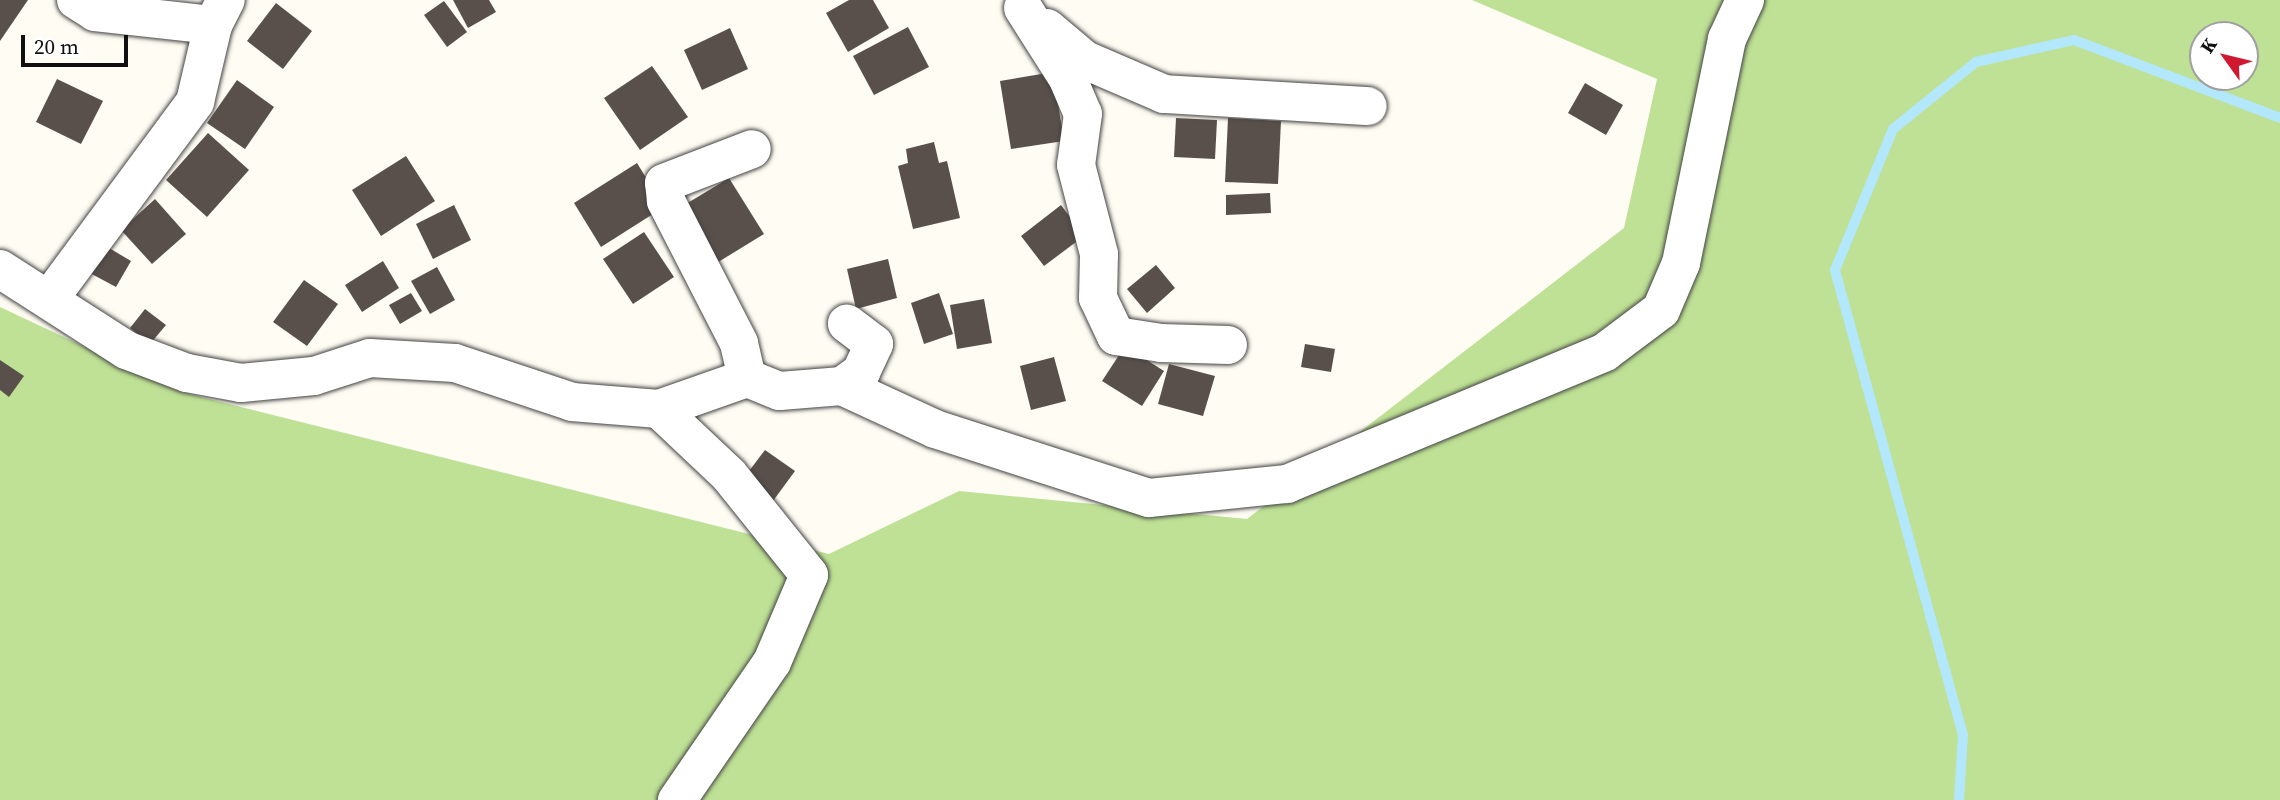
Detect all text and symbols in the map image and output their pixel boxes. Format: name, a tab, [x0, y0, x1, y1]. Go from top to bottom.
scale bar	[24, 21, 131, 65]
north arrow	[2189, 21, 2259, 91]
text: 20 m	[34, 32, 79, 61]
text: K	[2194, 33, 2223, 58]

